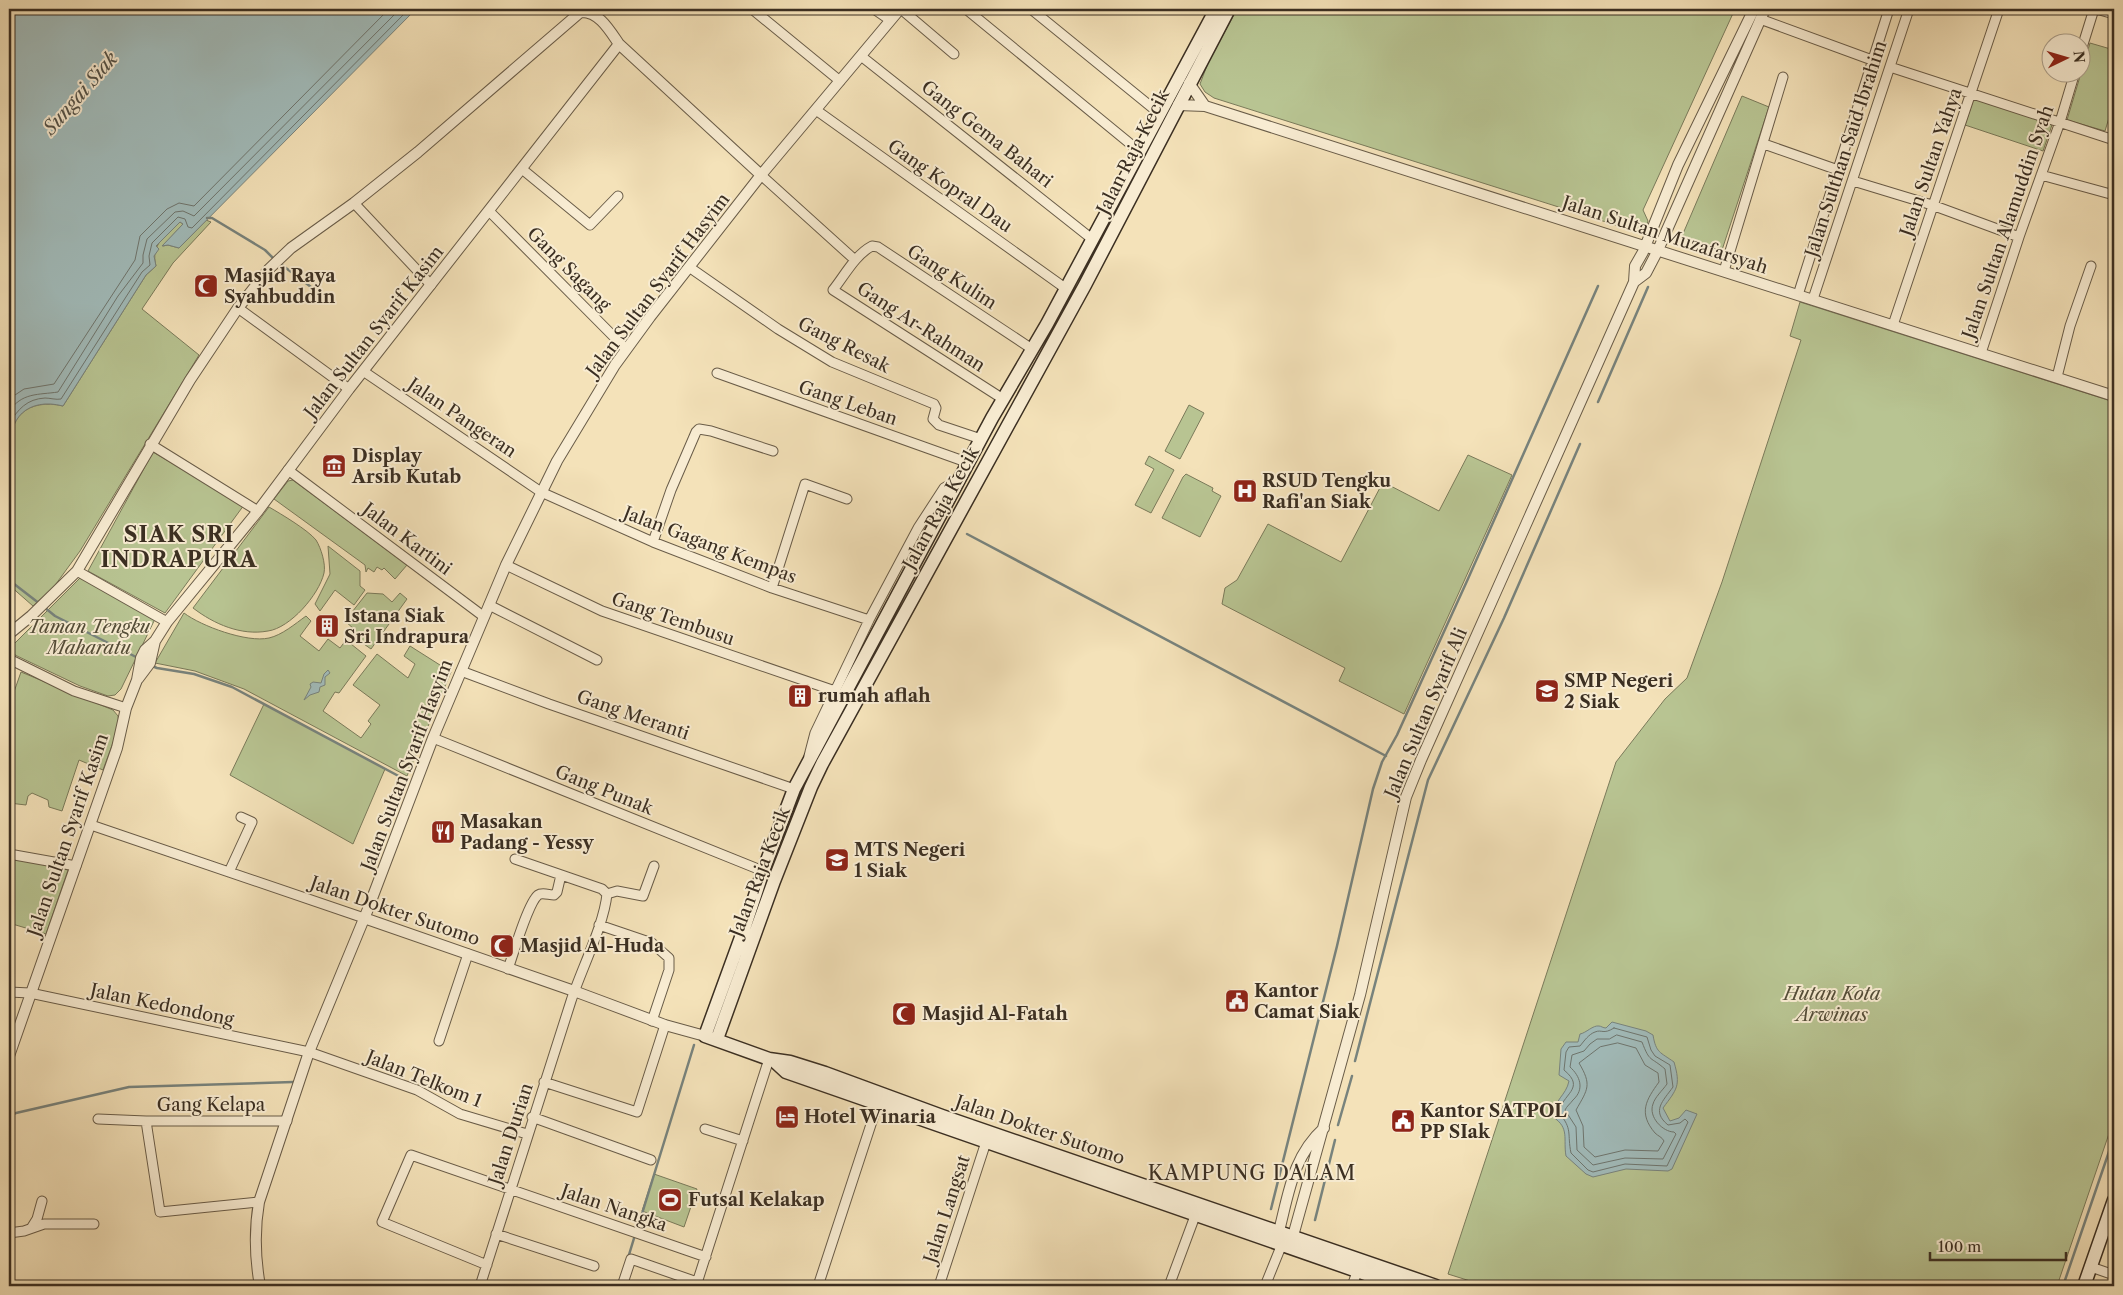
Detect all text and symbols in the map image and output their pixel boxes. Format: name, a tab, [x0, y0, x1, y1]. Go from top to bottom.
north arrow	[2040, 32, 2090, 82]
street label: Jalan Sulthan Said Ibrahim	[1800, 38, 1892, 263]
water label: Sungai Siak	[38, 47, 123, 140]
text: N	[2069, 50, 2088, 64]
street label: Gang Gema Bahari	[917, 76, 1058, 193]
street label: Jalan Raja Kecik	[1091, 84, 1175, 221]
street label: Jalan Sultan Yahya	[1894, 84, 1967, 242]
street label: Jalan Sultan Alamuddin Syah	[1957, 102, 2058, 344]
street label: Gang Kopral Dau	[883, 135, 1017, 237]
street label: Jalan Sultan Syarif Hasyim	[580, 189, 734, 384]
street label: Jalan Sultan Muzafarsyah	[1557, 190, 1771, 279]
street label: Gang Sagang	[523, 223, 616, 316]
street label: Gang Kulim	[903, 240, 1001, 314]
street label: Jalan Sultan Syarif Kasim	[298, 241, 448, 425]
place label: Masjid Raya Syahbuddin	[224, 265, 336, 308]
mosque icon: Masjid Raya Syahbuddin	[193, 273, 219, 299]
street label: Gang Ar-Rahman	[853, 277, 989, 377]
street label: Gang Resak	[794, 312, 895, 378]
street label: Jalan Pangeran	[401, 372, 521, 463]
street label: Gang Leban	[796, 376, 900, 430]
street label: Jalan Raja Kecik	[897, 441, 985, 576]
place label: Display Arsib Kutab	[351, 445, 461, 488]
museum icon: Display Arsib Kutab	[321, 453, 347, 479]
place label: RSUD Tengku Rafi'an Siak	[1262, 470, 1391, 513]
hospital icon: RSUD Tengku Rafi'an Siak	[1232, 478, 1258, 504]
street label: Jalan Kartini	[356, 496, 456, 580]
street label: Jalan Gagang Kempas	[617, 501, 800, 588]
district label: SIAK SRI INDRAPURA	[100, 521, 258, 573]
street label: Gang Tembusu	[609, 588, 737, 650]
place label: Istana Siak Sri Indrapura	[344, 605, 470, 648]
building icon: Istana Siak Sri Indrapura	[314, 613, 340, 639]
park label: Taman Tengku Maharatu	[28, 616, 151, 659]
street label: Jalan Sultan Syarif Ali	[1379, 624, 1472, 804]
street label: Jalan Sultan Syarif Hasyim	[355, 656, 458, 876]
place label: SMP Negeri 2 Siak	[1564, 670, 1674, 713]
school or university icon: SMP Negeri 2 Siak	[1534, 678, 1560, 704]
building icon: rumah aflah	[787, 683, 813, 709]
street label: Gang Meranti	[574, 685, 693, 745]
place label: rumah aflah	[818, 685, 931, 707]
street label: Jalan Sultan Syarif Kasim	[22, 730, 113, 942]
street label: Gang Punak	[552, 760, 658, 820]
street label: Jalan Raja Kecik	[724, 802, 795, 943]
place label: Masakan Padang - Yessy	[460, 811, 595, 854]
restaurant icon: Masakan Padang - Yessy	[430, 819, 456, 845]
place label: MTS Negeri 1 Siak	[854, 839, 966, 882]
school or university icon: MTS Negeri 1 Siak	[824, 847, 850, 873]
street label: Jalan Dokter Sutomo	[304, 871, 483, 950]
mosque icon: Masjid Al-Huda	[489, 933, 515, 959]
place label: Masjid Al-Huda	[520, 935, 665, 957]
street label: Jalan Kedondong	[85, 978, 236, 1031]
place label: Kantor Camat Siak	[1254, 980, 1360, 1023]
park label: Hutan Kota Arwinas	[1782, 983, 1881, 1026]
public building icon: Kantor Camat Siak	[1224, 988, 1250, 1014]
mosque icon: Masjid Al-Fatah	[891, 1001, 917, 1027]
place label: Masjid Al-Fatah	[922, 1003, 1068, 1025]
street label: Jalan Telkom 1	[360, 1045, 486, 1112]
street label: Jalan Durian	[483, 1080, 538, 1191]
street label: Jalan Dokter Sutomo	[949, 1090, 1128, 1169]
street label: Gang Kelapa	[157, 1094, 266, 1116]
place label: Kantor SATPOL PP SIak	[1420, 1100, 1567, 1143]
hotel icon: Hotel Winaria	[774, 1104, 800, 1130]
place label: Hotel Winaria	[804, 1106, 936, 1128]
public building icon: Kantor SATPOL PP SIak	[1390, 1108, 1416, 1134]
street label: Jalan Langsat	[918, 1152, 975, 1269]
district label: KAMPUNG DALAM	[1148, 1161, 1356, 1185]
street label: Jalan Nangka	[555, 1179, 670, 1237]
sports icon: Futsal Kelakap	[657, 1187, 683, 1213]
place label: Futsal Kelakap	[688, 1189, 825, 1211]
scale bar	[1930, 1230, 2067, 1262]
text: 100 m	[1938, 1237, 1981, 1256]

